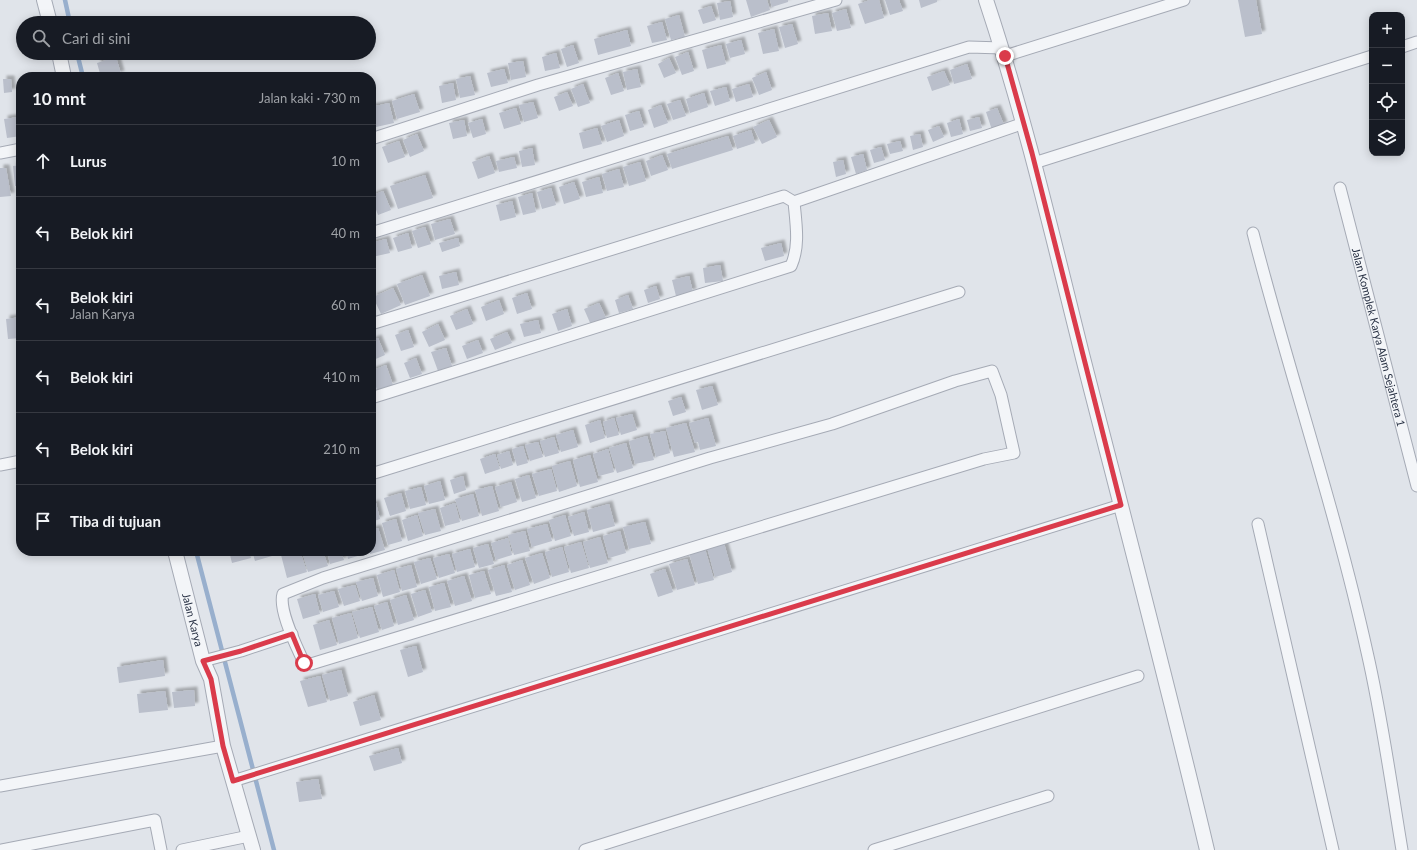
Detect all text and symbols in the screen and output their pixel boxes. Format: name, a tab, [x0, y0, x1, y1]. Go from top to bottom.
map controls	[1369, 12, 1405, 156]
button: +	[1369, 12, 1405, 48]
search box	[16, 16, 376, 60]
icon: search	[30, 27, 52, 49]
text: Cari di sini	[62, 29, 130, 47]
route end	[996, 47, 1014, 65]
button: −	[1369, 48, 1405, 84]
button: locate	[1369, 84, 1405, 120]
text: 10 mnt	[32, 88, 86, 109]
text: Jalan kaki · 730 m	[259, 90, 360, 106]
button: layers	[1369, 120, 1405, 156]
icon: ahead	[32, 150, 54, 172]
text: Lurus	[70, 152, 107, 170]
text: 10 m	[331, 153, 360, 169]
icon: left	[32, 222, 54, 244]
text: Belok kiri	[70, 224, 133, 242]
text: 40 m	[331, 225, 360, 241]
street label: Jalan Komplek Karya Alam Sejahtera 1	[1350, 246, 1408, 428]
text: Belok kiri	[70, 288, 133, 306]
icon: left	[32, 294, 54, 316]
text: 60 m	[331, 297, 360, 313]
text: Jalan Karya	[70, 306, 135, 322]
icon: left	[32, 366, 54, 388]
text: Belok kiri	[70, 368, 133, 386]
text: 410 m	[323, 369, 360, 385]
icon: left	[32, 438, 54, 460]
text: Belok kiri	[70, 440, 133, 458]
text: 210 m	[323, 441, 360, 457]
icon: arrive	[32, 510, 54, 532]
text: Tiba di tujuan	[70, 512, 161, 530]
street label: Jalan Karya	[180, 592, 206, 648]
route start	[295, 654, 313, 672]

